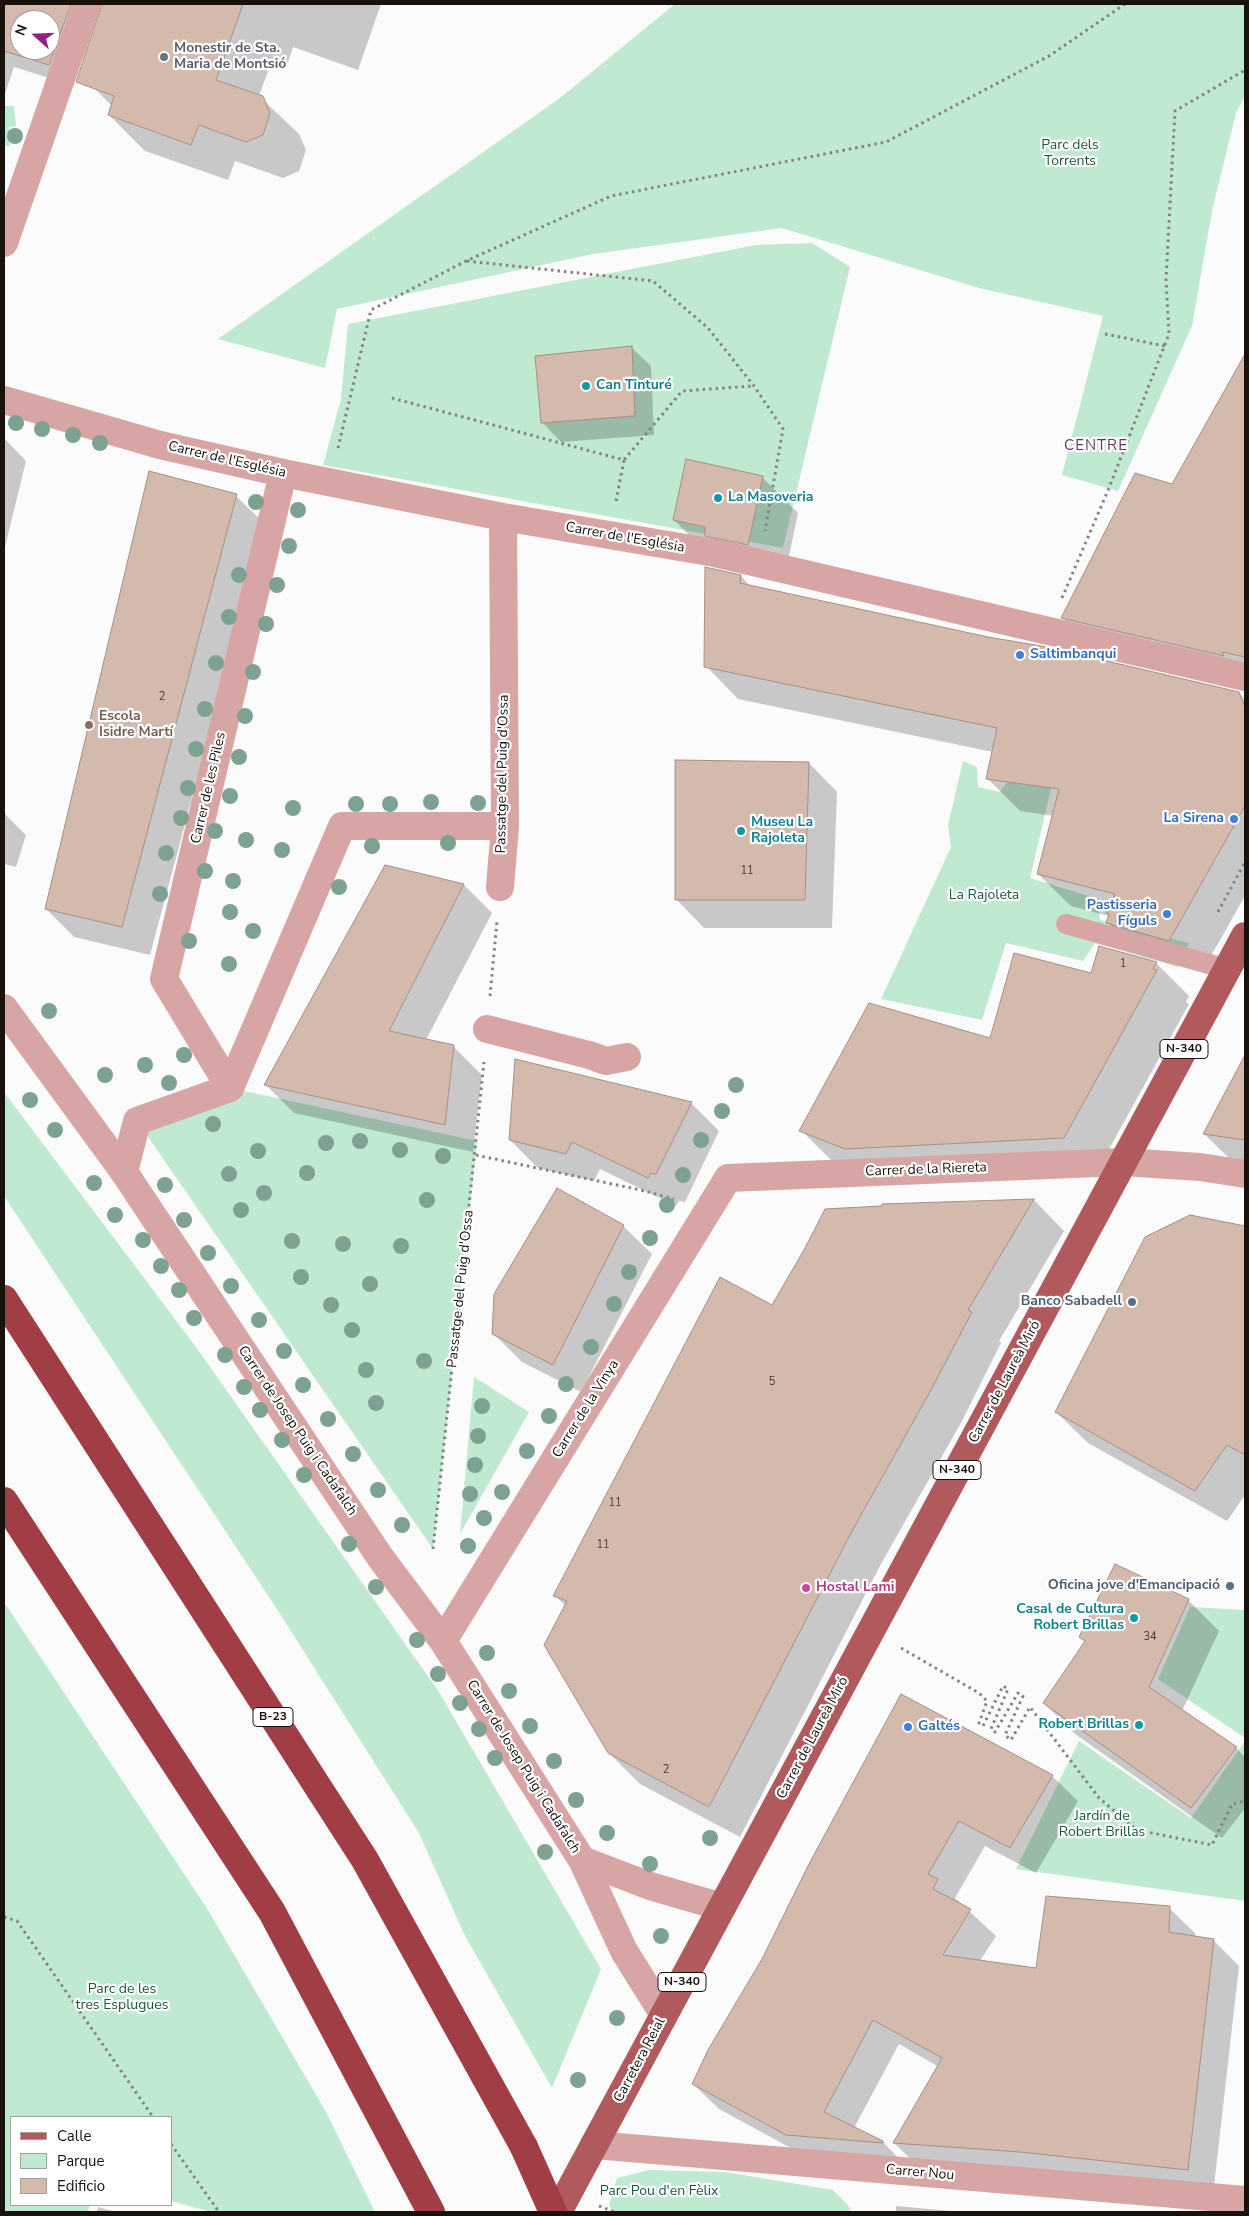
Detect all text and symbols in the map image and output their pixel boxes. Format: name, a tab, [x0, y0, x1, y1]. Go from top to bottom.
north arrow	[10, 10, 60, 60]
text: N	[11, 22, 32, 38]
place label: Monestir de Sta. Maria de Montsió	[174, 41, 286, 74]
marker: Monestir de Sta. Maria de Montsió	[158, 51, 170, 63]
park label: Parc dels Torrents	[1041, 138, 1099, 170]
place label: Can Tinturé	[596, 378, 672, 394]
marker: Can Tinturé	[580, 380, 592, 392]
district label: CENTRE	[1063, 437, 1129, 455]
street label: Carrer de l'Església	[166, 438, 288, 482]
place label: La Masoveria	[728, 490, 813, 506]
marker: La Masoveria	[712, 492, 724, 504]
street label: Carrer de l'Església	[564, 519, 686, 557]
place label: Saltimbanqui	[1030, 647, 1116, 663]
marker: Saltimbanqui	[1014, 649, 1026, 661]
house number: 2	[159, 690, 165, 704]
street label: Passatge del Puig d'Ossa	[493, 694, 513, 854]
place label: Escola Isidre Martí	[99, 709, 173, 742]
marker: Escola Isidre Martí	[83, 719, 95, 731]
street label: Carrer de les Piles	[188, 731, 230, 845]
place label: La Sirena	[1163, 811, 1224, 827]
marker: La Sirena	[1228, 813, 1240, 825]
place label: Museu La Rajoleta	[751, 815, 813, 848]
marker: Museu La Rajoleta	[735, 825, 747, 837]
house number: 11	[740, 864, 754, 878]
park label: La Rajoleta	[949, 888, 1019, 904]
place label: Pastisseria Fíguls	[1087, 898, 1157, 930]
marker: Pastisseria Fíguls	[1161, 908, 1173, 920]
house number: 1	[1120, 957, 1126, 971]
road number: N-340	[1160, 1040, 1208, 1058]
street label: Carrer de la Riereta	[865, 1159, 987, 1181]
street label: Passatge del Puig d'Ossa	[444, 1209, 478, 1369]
place label: Banco Sabadell	[1021, 1294, 1122, 1310]
marker: Banco Sabadell	[1126, 1296, 1138, 1308]
street label: Carrer de Laureà Miró	[966, 1318, 1044, 1446]
street label: Carrer de Josep Puig i Cadafalch	[234, 1343, 360, 1519]
street label: Carrer de la Vinya	[549, 1357, 623, 1461]
house number: 5	[769, 1375, 775, 1389]
road number: N-340	[933, 1460, 981, 1480]
house number: 11	[608, 1496, 622, 1510]
house number: 11	[596, 1538, 610, 1552]
place label: Oficina jove d'Emancipació	[1048, 1578, 1220, 1594]
place label: Hostal Lami	[816, 1580, 894, 1596]
marker: Oficina jove d'Emancipació	[1224, 1580, 1236, 1592]
marker: Hostal Lami	[800, 1582, 812, 1594]
place label: Casal de Cultura Robert Brillas	[1016, 1602, 1124, 1634]
marker: Casal de Cultura Robert Brillas	[1128, 1612, 1140, 1624]
house number: 34	[1143, 1630, 1157, 1644]
street label: Carrer de Laureà Miró	[774, 1674, 852, 1802]
street label: Carrer de Josep Puig i Cadafalch	[463, 1677, 583, 1857]
road number: B-23	[253, 1708, 293, 1726]
place label: Robert Brillas	[1038, 1717, 1129, 1733]
place label: Galtés	[918, 1719, 960, 1735]
marker: Robert Brillas	[1133, 1719, 1145, 1731]
marker: Galtés	[902, 1721, 914, 1733]
house number: 2	[663, 1763, 669, 1777]
park label: Jardín de Robert Brillas	[1059, 1809, 1145, 1841]
road number: N-340	[658, 1972, 706, 1991]
park label: Parc de les tres Esplugues	[76, 1982, 168, 2014]
street label: Carretera Reial	[611, 2015, 669, 2105]
legend	[10, 2116, 172, 2206]
text: Calle	[57, 2126, 92, 2146]
text: Parque	[57, 2151, 105, 2171]
street label: Carrer Nou	[885, 2162, 955, 2184]
text: Edificio	[57, 2176, 105, 2196]
park label: Parc Pou d'en Fèlix	[600, 2184, 718, 2200]

